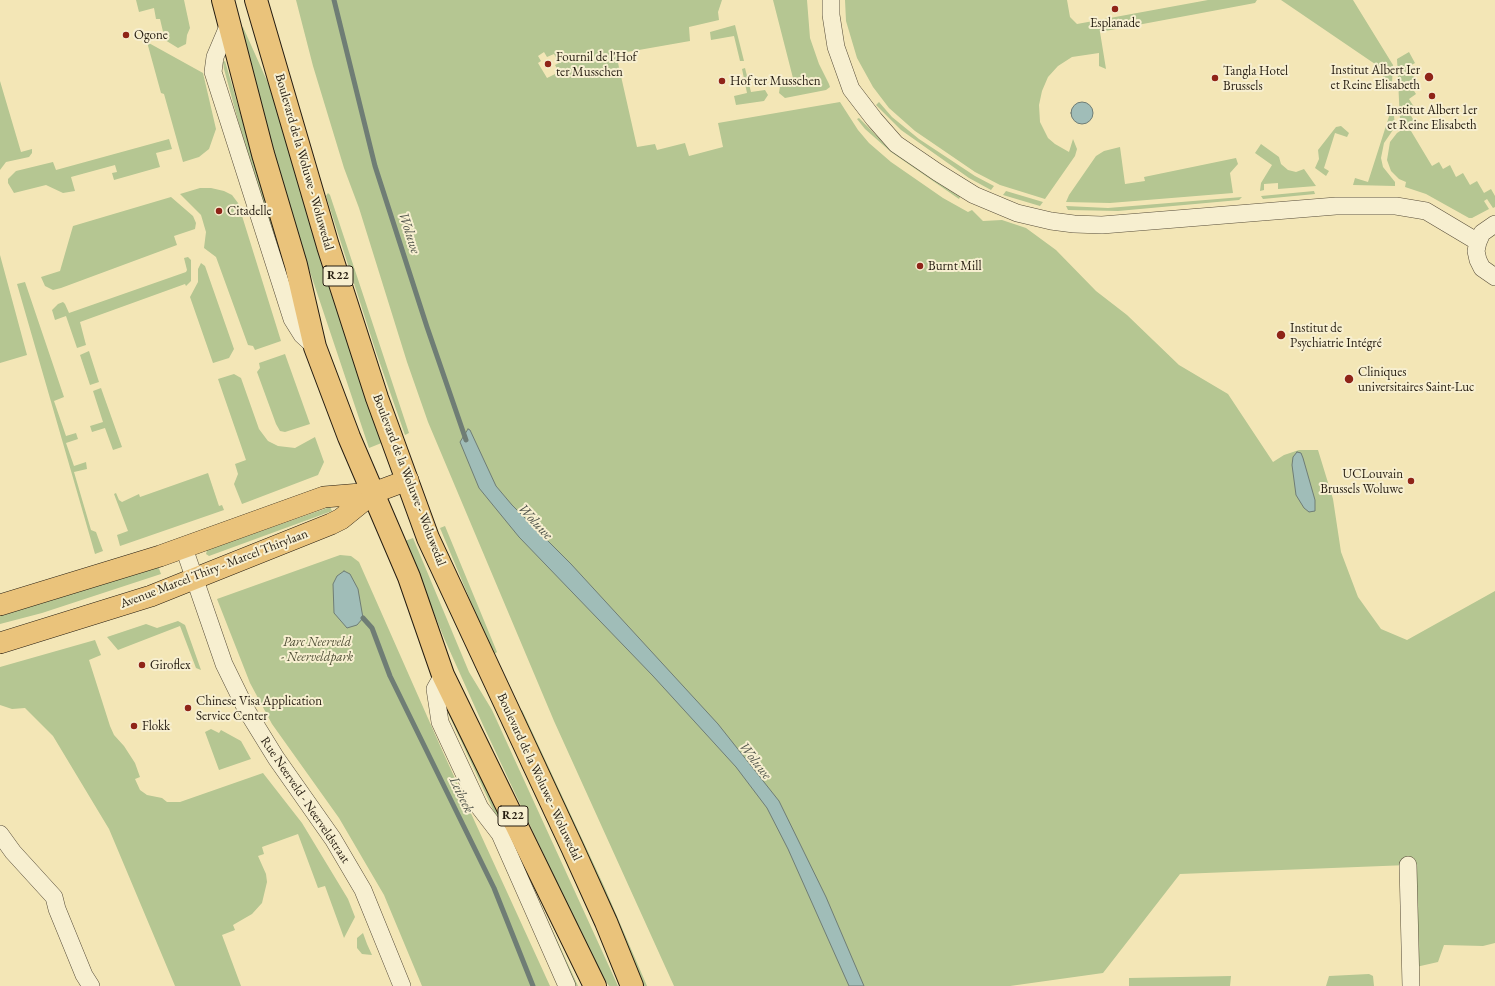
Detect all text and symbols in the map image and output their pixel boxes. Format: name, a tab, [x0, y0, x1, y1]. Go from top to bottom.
marker: Esplanade	[1110, 4, 1120, 14]
place label: Esplanade	[1090, 15, 1140, 31]
place label: Ogone	[134, 27, 168, 43]
marker: Ogone	[121, 30, 131, 40]
place label: Fournil de l'Hof ter Musschen	[556, 49, 637, 80]
marker: Fournil de l'Hof ter Musschen	[543, 59, 553, 69]
place label: Institut Albert Ier et Reine Elisabeth	[1331, 62, 1420, 93]
place label: Tangla Hotel Brussels	[1223, 63, 1288, 94]
marker: Institut Albert Ier et Reine Elisabeth	[1423, 71, 1435, 83]
street label: Boulevard de la Woluwe - Woluwedal	[271, 72, 337, 252]
place label: Hof ter Musschen	[730, 73, 821, 89]
marker: Tangla Hotel Brussels	[1210, 73, 1220, 83]
marker: Hof ter Musschen	[717, 76, 727, 86]
marker: Institut Albert 1er et Reine Elisabeth	[1427, 91, 1437, 101]
place label: Institut Albert 1er et Reine Elisabeth	[1387, 102, 1477, 133]
place label: Citadelle	[227, 203, 272, 219]
marker: Citadelle	[214, 206, 224, 216]
water label: Woluwe	[394, 210, 424, 256]
place label: Burnt Mill	[928, 258, 982, 274]
marker: Burnt Mill	[915, 261, 925, 271]
road number: R22	[323, 266, 353, 286]
place label: Institut de Psychiatrie Intégré	[1290, 320, 1382, 351]
marker: Institut de Psychiatrie Intégré	[1275, 329, 1287, 341]
place label: Cliniques universitaires Saint-Luc	[1358, 364, 1474, 395]
marker: Cliniques universitaires Saint-Luc	[1343, 373, 1355, 385]
street label: Boulevard de la Woluwe - Woluwedal	[369, 392, 449, 568]
place label: UCLouvain Brussels Woluwe	[1320, 466, 1403, 497]
marker: UCLouvain Brussels Woluwe	[1406, 476, 1416, 486]
water label: Woluwe	[514, 501, 556, 543]
street label: Avenue Marcel Thiry - Marcel Thirylaan	[118, 526, 310, 612]
park label: Parc Neerveld - Neerveldpark	[281, 634, 353, 665]
place label: Giroflex	[150, 657, 190, 673]
marker: Giroflex	[137, 660, 147, 670]
street label: Boulevard de la Woluwe - Woluwedal	[493, 691, 585, 863]
place label: Chinese Visa Application Service Center	[196, 693, 322, 724]
marker: Chinese Visa Application Service Center	[183, 703, 193, 713]
place label: Flokk	[142, 718, 170, 734]
marker: Flokk	[129, 721, 139, 731]
street label: Rue Neerveld - Neerveldstraat	[257, 734, 353, 866]
water label: Woluwe	[735, 739, 775, 783]
water label: Leibeek	[445, 774, 477, 816]
road number: R22	[498, 806, 528, 826]

